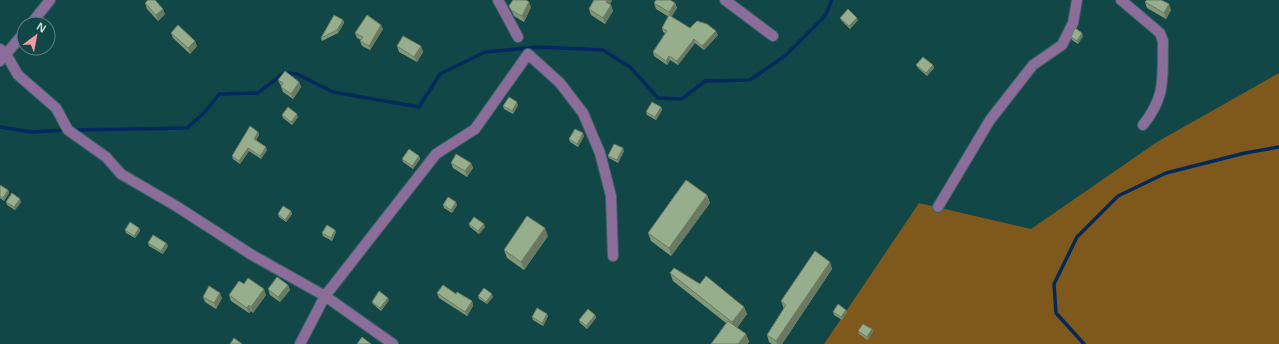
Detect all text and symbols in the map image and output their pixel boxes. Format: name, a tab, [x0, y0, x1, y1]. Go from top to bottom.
north arrow	[16, 16, 56, 56]
text: N	[34, 18, 49, 36]

